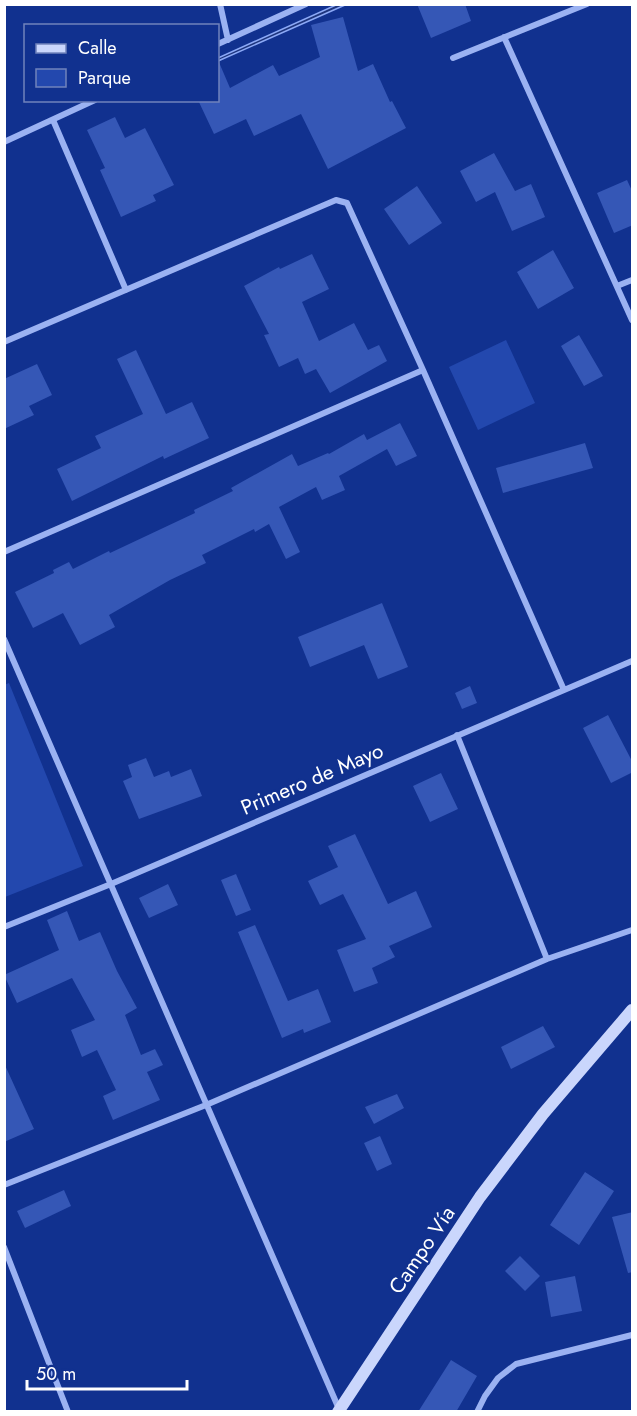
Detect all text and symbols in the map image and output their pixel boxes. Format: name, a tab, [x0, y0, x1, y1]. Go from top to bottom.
legend	[24, 24, 219, 102]
text: Calle	[78, 35, 117, 61]
text: Parque	[78, 65, 131, 91]
street label: Primero de Mayo	[236, 735, 388, 823]
street label: Campo Vía	[382, 1200, 462, 1300]
scale bar	[27, 1353, 188, 1391]
text: 50 m	[36, 1361, 76, 1387]

